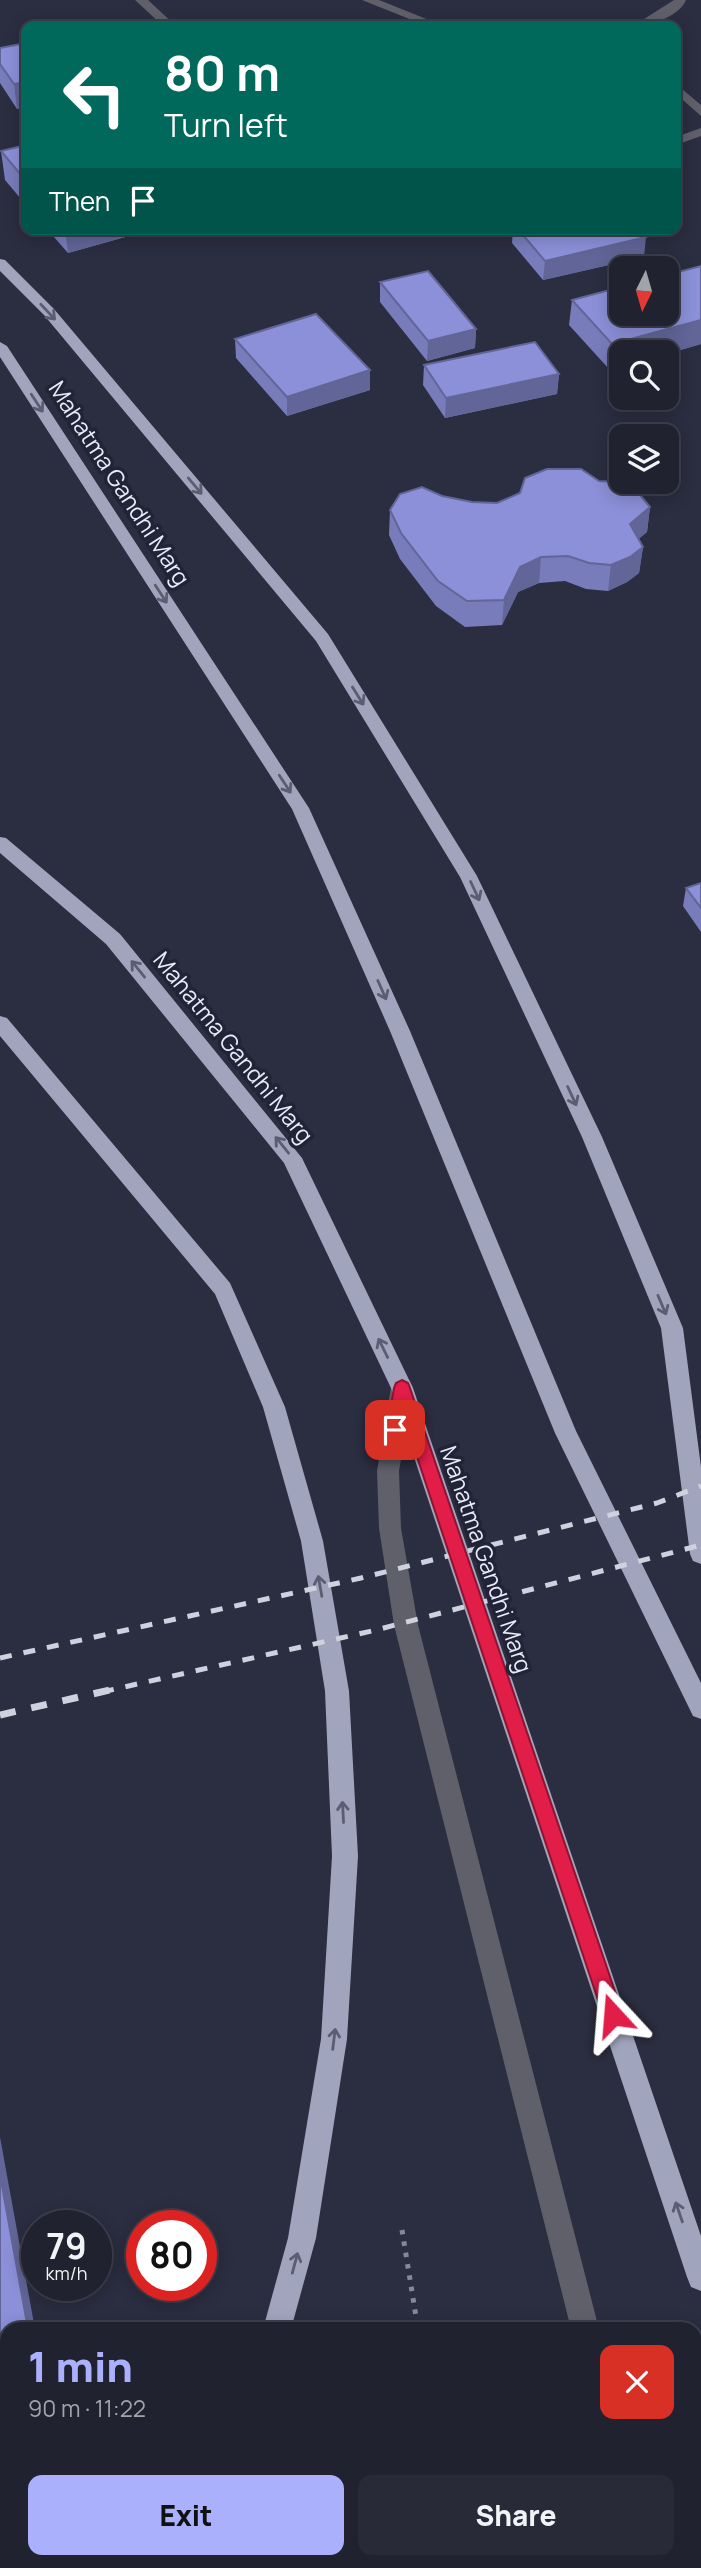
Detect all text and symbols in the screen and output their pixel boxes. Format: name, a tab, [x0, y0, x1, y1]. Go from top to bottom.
text: 80 m	[164, 39, 280, 106]
icon: left	[49, 49, 140, 140]
text: Turn left	[164, 103, 288, 147]
icon: arrive	[124, 182, 162, 220]
text: Then	[49, 183, 110, 219]
north arrow	[609, 256, 679, 326]
map controls	[609, 256, 679, 494]
one-way arrow	[40, 303, 56, 321]
button: search	[609, 340, 679, 410]
street label: Mahatma Gandhi Marg	[42, 374, 198, 592]
one-way arrow	[31, 392, 45, 412]
button: layers	[609, 424, 679, 494]
one-way arrow	[187, 476, 202, 494]
one-way arrow	[154, 583, 168, 603]
one-way arrow	[351, 685, 365, 705]
one-way arrow	[278, 774, 292, 794]
one-way arrow	[469, 880, 483, 901]
street label: Mahatma Gandhi Marg	[147, 944, 321, 1150]
one-way arrow	[130, 961, 145, 979]
one-way arrow	[376, 979, 389, 1000]
one-way arrow	[566, 1085, 580, 1106]
one-way arrow	[274, 1137, 290, 1155]
one-way arrow	[657, 1294, 670, 1316]
one-way arrow	[376, 1338, 389, 1359]
pin	[365, 1400, 425, 1460]
icon: arrive	[376, 1411, 414, 1449]
street label: Mahatma Gandhi Marg	[433, 1441, 541, 1677]
one-way arrow	[313, 1575, 326, 1598]
one-way arrow	[336, 1801, 349, 1824]
position arrow	[576, 1978, 650, 2052]
one-way arrow	[327, 2029, 340, 2051]
one-way arrow	[672, 2202, 684, 2224]
speed limit sign: 80	[126, 2210, 217, 2301]
text: 79	[46, 2222, 87, 2270]
one-way arrow	[289, 2253, 302, 2275]
text: km/h	[46, 2261, 87, 2285]
text: 1 min	[28, 2337, 133, 2395]
button: close	[600, 2345, 674, 2419]
text: 90 m · 11:22	[28, 2392, 146, 2424]
button: Exit	[28, 2475, 344, 2555]
button: Share	[358, 2475, 674, 2555]

